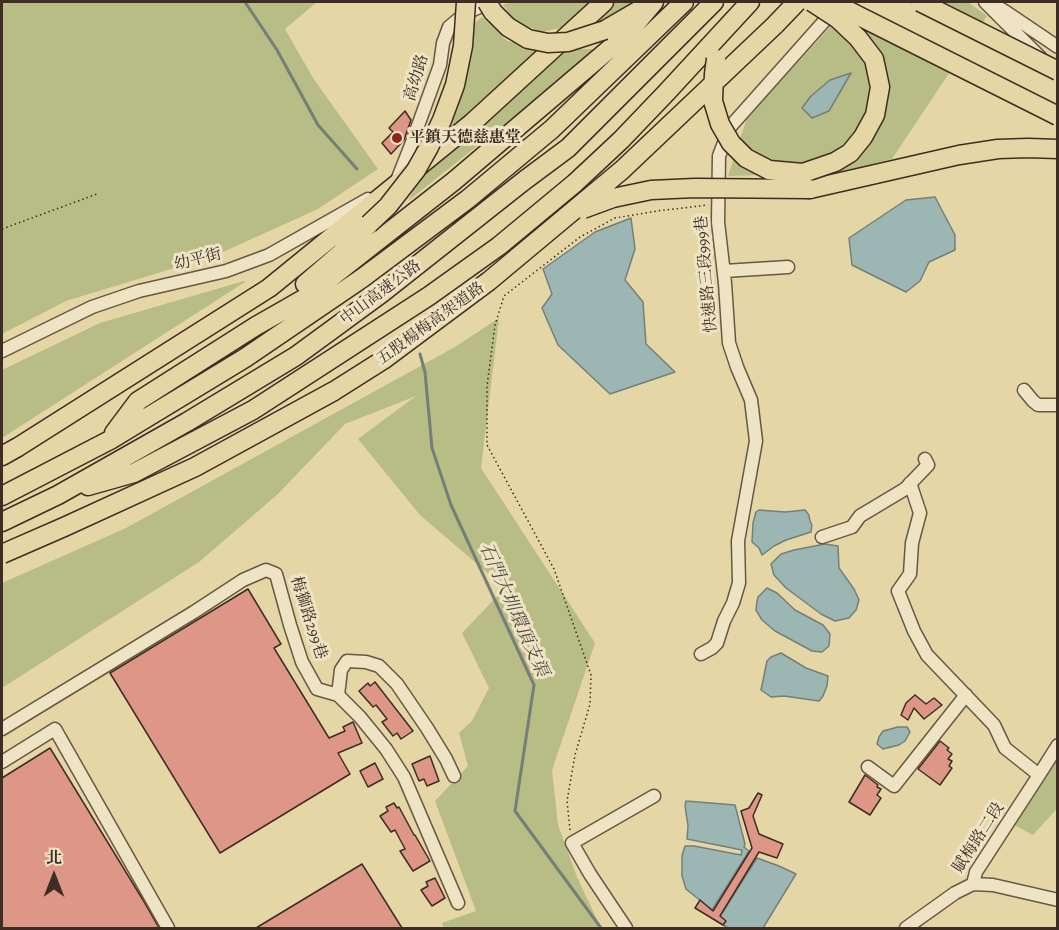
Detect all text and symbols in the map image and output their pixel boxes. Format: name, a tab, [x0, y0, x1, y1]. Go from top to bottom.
street label: 高幼路	[401, 52, 433, 104]
place label: 平鎮天德慈惠堂	[409, 128, 521, 148]
marker: 平鎮天德慈惠堂	[390, 131, 404, 145]
street label: 快速路三段999巷	[692, 214, 722, 334]
street label: 幼平街	[172, 245, 224, 275]
street label: 中山高速公路	[337, 256, 425, 330]
street label: 五股楊梅高架道路	[374, 279, 488, 369]
water label: 石門大圳環頂支渠	[474, 540, 552, 680]
street label: 梅獅路299巷	[286, 574, 330, 662]
street label: 賦梅路二段	[949, 799, 1009, 877]
north arrow	[24, 846, 84, 906]
text: 北	[46, 847, 62, 869]

